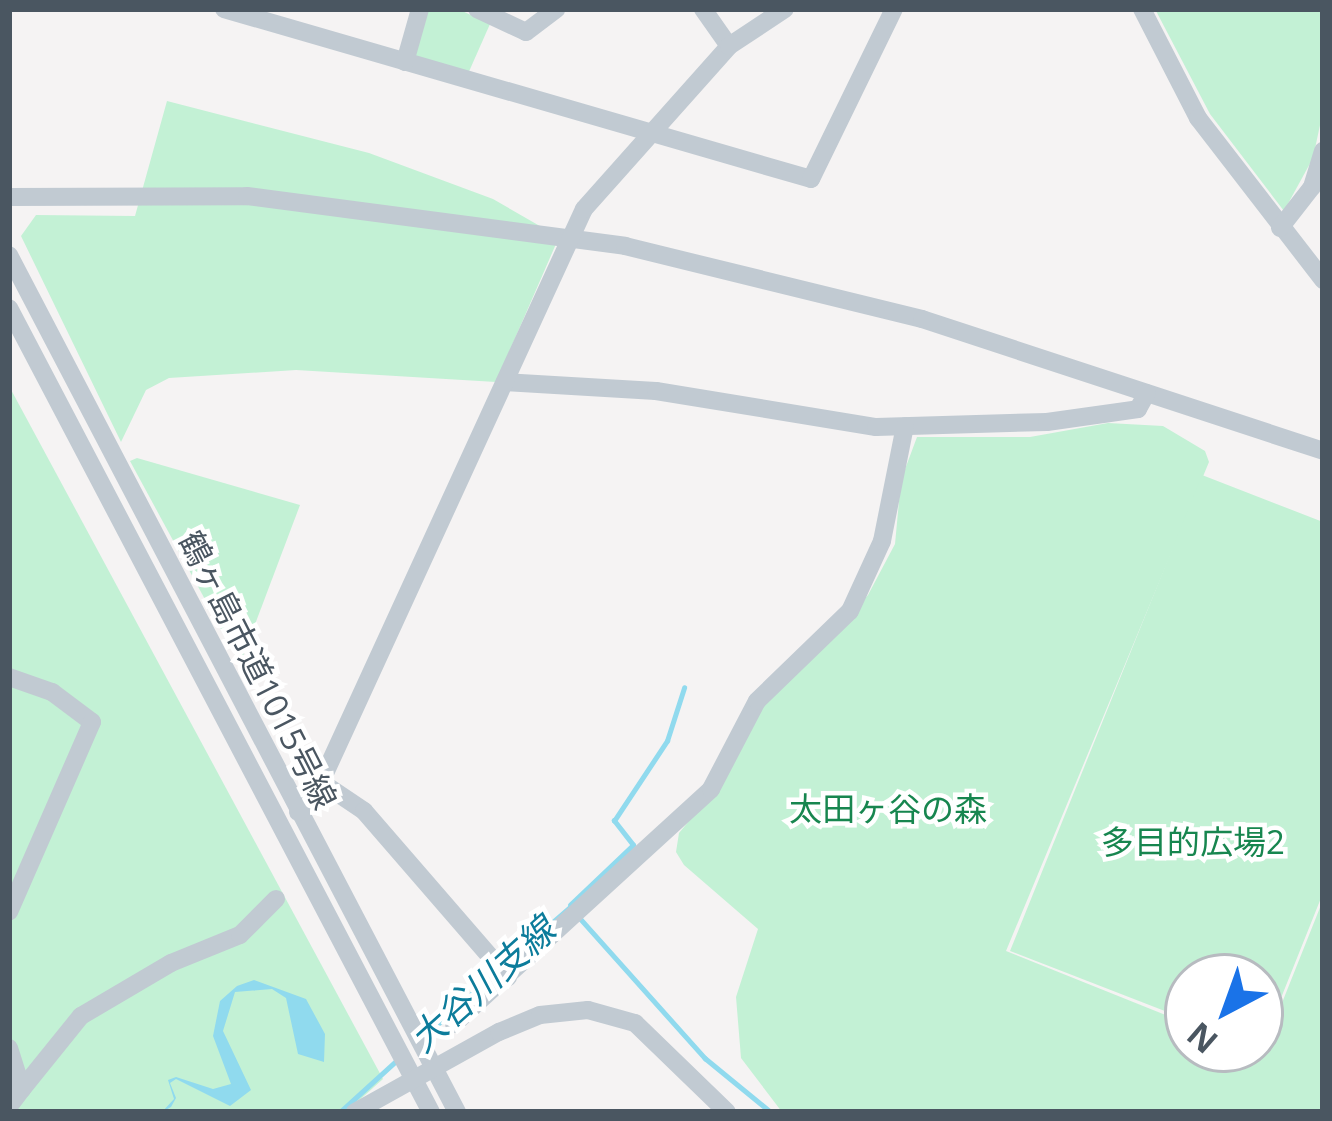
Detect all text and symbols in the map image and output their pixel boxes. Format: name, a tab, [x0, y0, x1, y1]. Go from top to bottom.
street label: 鶴ヶ島市道1015号線	[171, 524, 345, 816]
park label: 太田ヶ谷の森	[789, 789, 987, 829]
park label: 多目的広場2	[1101, 822, 1285, 862]
water label: 大谷川支線	[401, 908, 563, 1060]
north arrow	[1164, 953, 1284, 1073]
text: N	[1177, 1012, 1227, 1064]

